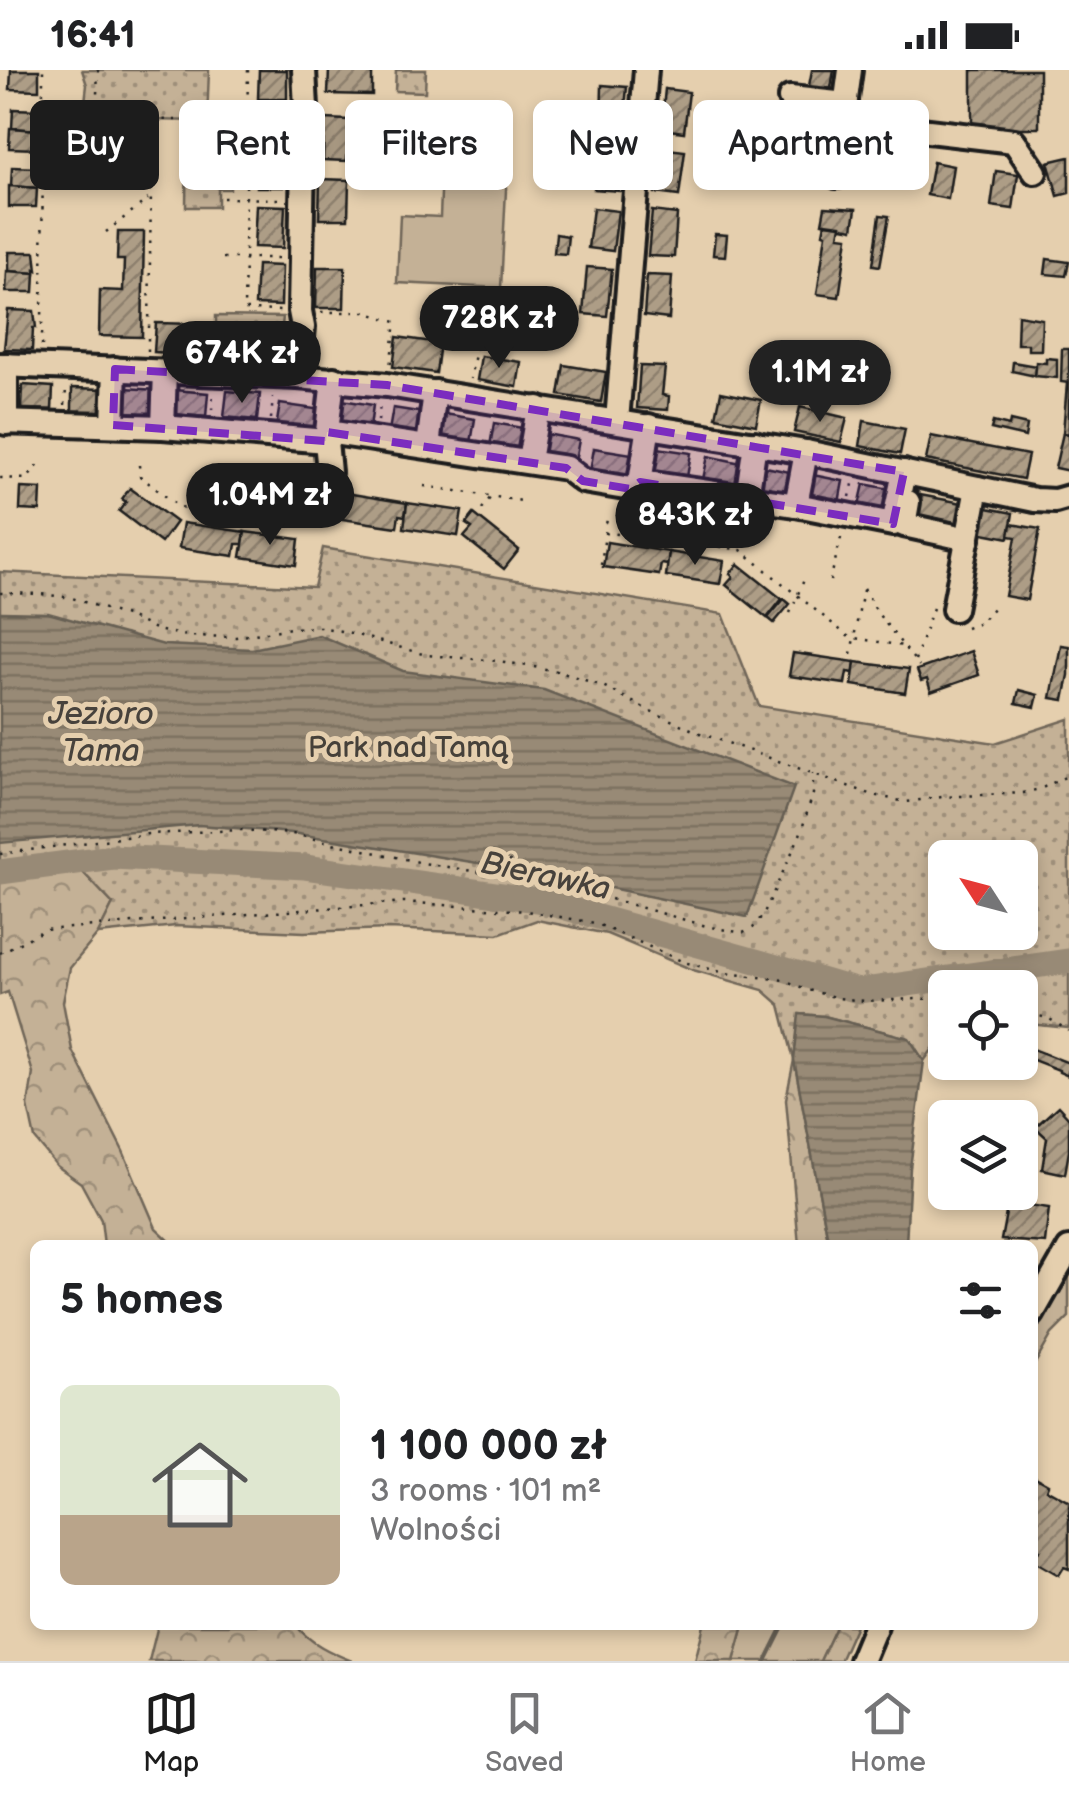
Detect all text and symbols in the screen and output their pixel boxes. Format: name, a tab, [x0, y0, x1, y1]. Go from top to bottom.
text: 16:41	[50, 13, 136, 58]
chip: Buy	[30, 100, 159, 190]
chip: Rent	[179, 100, 325, 190]
chip: Filters	[345, 100, 513, 190]
chip: New	[533, 100, 673, 190]
chip: Apartment	[693, 100, 929, 190]
pin: 728K zł	[407, 286, 591, 371]
text: 728K zł	[442, 299, 556, 338]
pin: 674K zł	[150, 321, 334, 406]
text: 674K zł	[185, 334, 299, 373]
pin: 1.1M zł	[728, 340, 912, 425]
text: 1.1M zł	[771, 353, 869, 392]
pin: 1.04M zł	[167, 463, 373, 548]
text: 1.04M zł	[208, 476, 332, 515]
pin: 843K zł	[603, 483, 787, 568]
text: 843K zł	[637, 496, 753, 535]
water label: Jezioro Tama	[47, 695, 154, 771]
park label: Park nad Tamą	[308, 730, 509, 766]
north arrow	[928, 840, 1038, 950]
map controls	[928, 840, 1038, 1210]
water label: Bierawka	[477, 844, 614, 909]
button: locate	[928, 970, 1038, 1080]
button: layers	[928, 1100, 1038, 1210]
icon: filters	[953, 1273, 1008, 1328]
text: 5 homes	[60, 1275, 223, 1326]
text: 1 100 000 zł	[370, 1421, 607, 1472]
icon: home	[140, 1425, 260, 1545]
text: 3 rooms · 101 m²	[370, 1472, 601, 1511]
text: Wolności	[370, 1511, 501, 1550]
tab: Map	[143, 1686, 199, 1779]
tab: Saved	[485, 1686, 564, 1779]
tab: Home	[850, 1686, 926, 1779]

